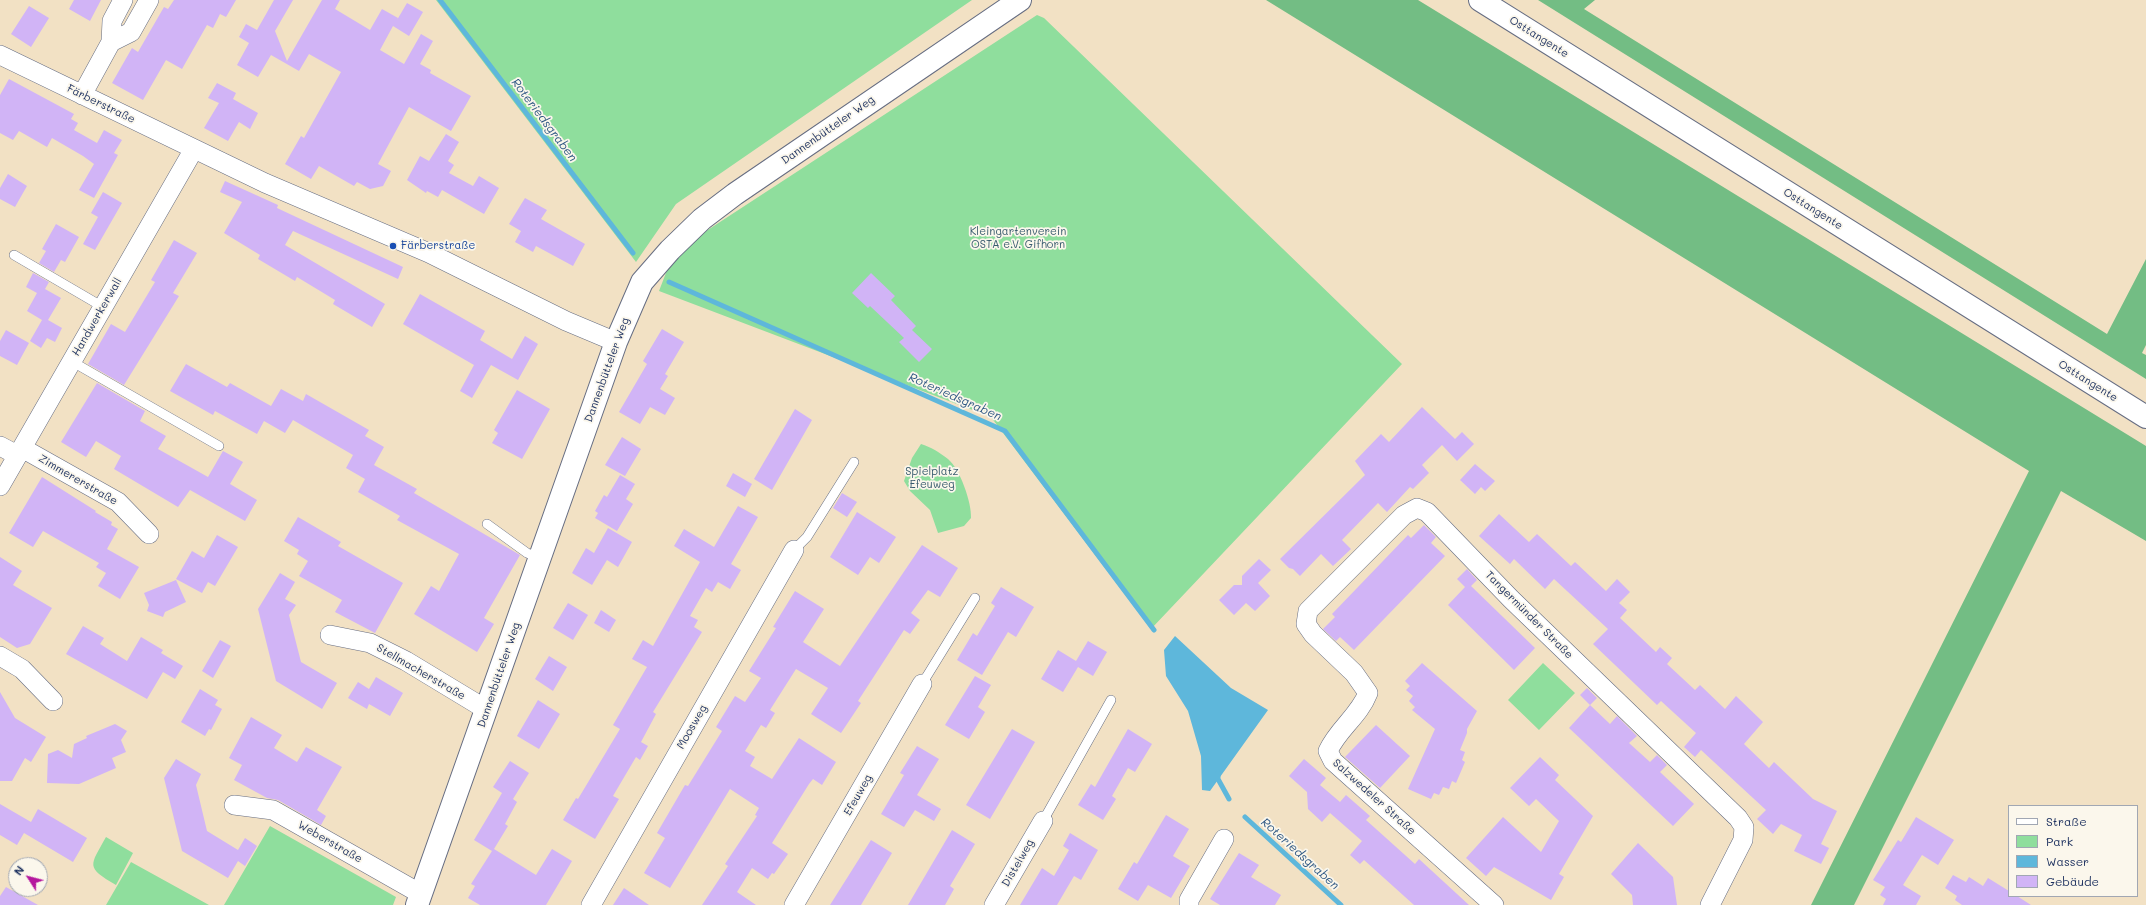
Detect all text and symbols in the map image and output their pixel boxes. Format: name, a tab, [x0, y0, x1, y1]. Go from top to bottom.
street label: Osttangente	[1507, 13, 1571, 61]
water label: Roteriedsgraben	[508, 76, 580, 164]
street label: Färberstraße	[65, 82, 137, 126]
street label: Dannenbütteler Weg	[779, 93, 877, 167]
street label: Osttangente	[1781, 185, 1845, 233]
park label: Kleingartenverein OSTA e.V. Gifhorn	[970, 225, 1066, 251]
place label: Färberstraße	[401, 239, 475, 253]
marker: Färberstraße	[388, 241, 398, 251]
street label: Handwerkerwall	[69, 276, 125, 358]
street label: Dannenbütteler Weg	[582, 316, 632, 424]
street label: Osttangente	[2056, 357, 2120, 405]
water label: Roteriedsgraben	[906, 370, 1004, 424]
street label: Zimmererstraße	[36, 452, 120, 508]
park label: Spielplatz Efeuweg	[905, 465, 959, 491]
street label: Tangermünder Straße	[1482, 568, 1576, 662]
street label: Dannenbütteler Weg	[475, 621, 523, 729]
street label: Stellmacherstraße	[374, 641, 468, 703]
street label: Moosweg	[674, 703, 710, 751]
street label: Salzwedeler Straße	[1330, 756, 1418, 838]
street label: Efeuweg	[841, 772, 875, 818]
legend	[2008, 805, 2138, 897]
text: Straße	[2046, 813, 2087, 829]
water label: Roteriedsgraben	[1258, 815, 1342, 893]
street label: Weberstraße	[295, 818, 365, 866]
text: Park	[2046, 833, 2073, 849]
street label: Distelweg	[999, 837, 1037, 889]
text: Wasser	[2046, 853, 2089, 869]
north arrow	[8, 857, 48, 897]
text: N	[10, 862, 27, 878]
text: Gebäude	[2046, 873, 2099, 889]

